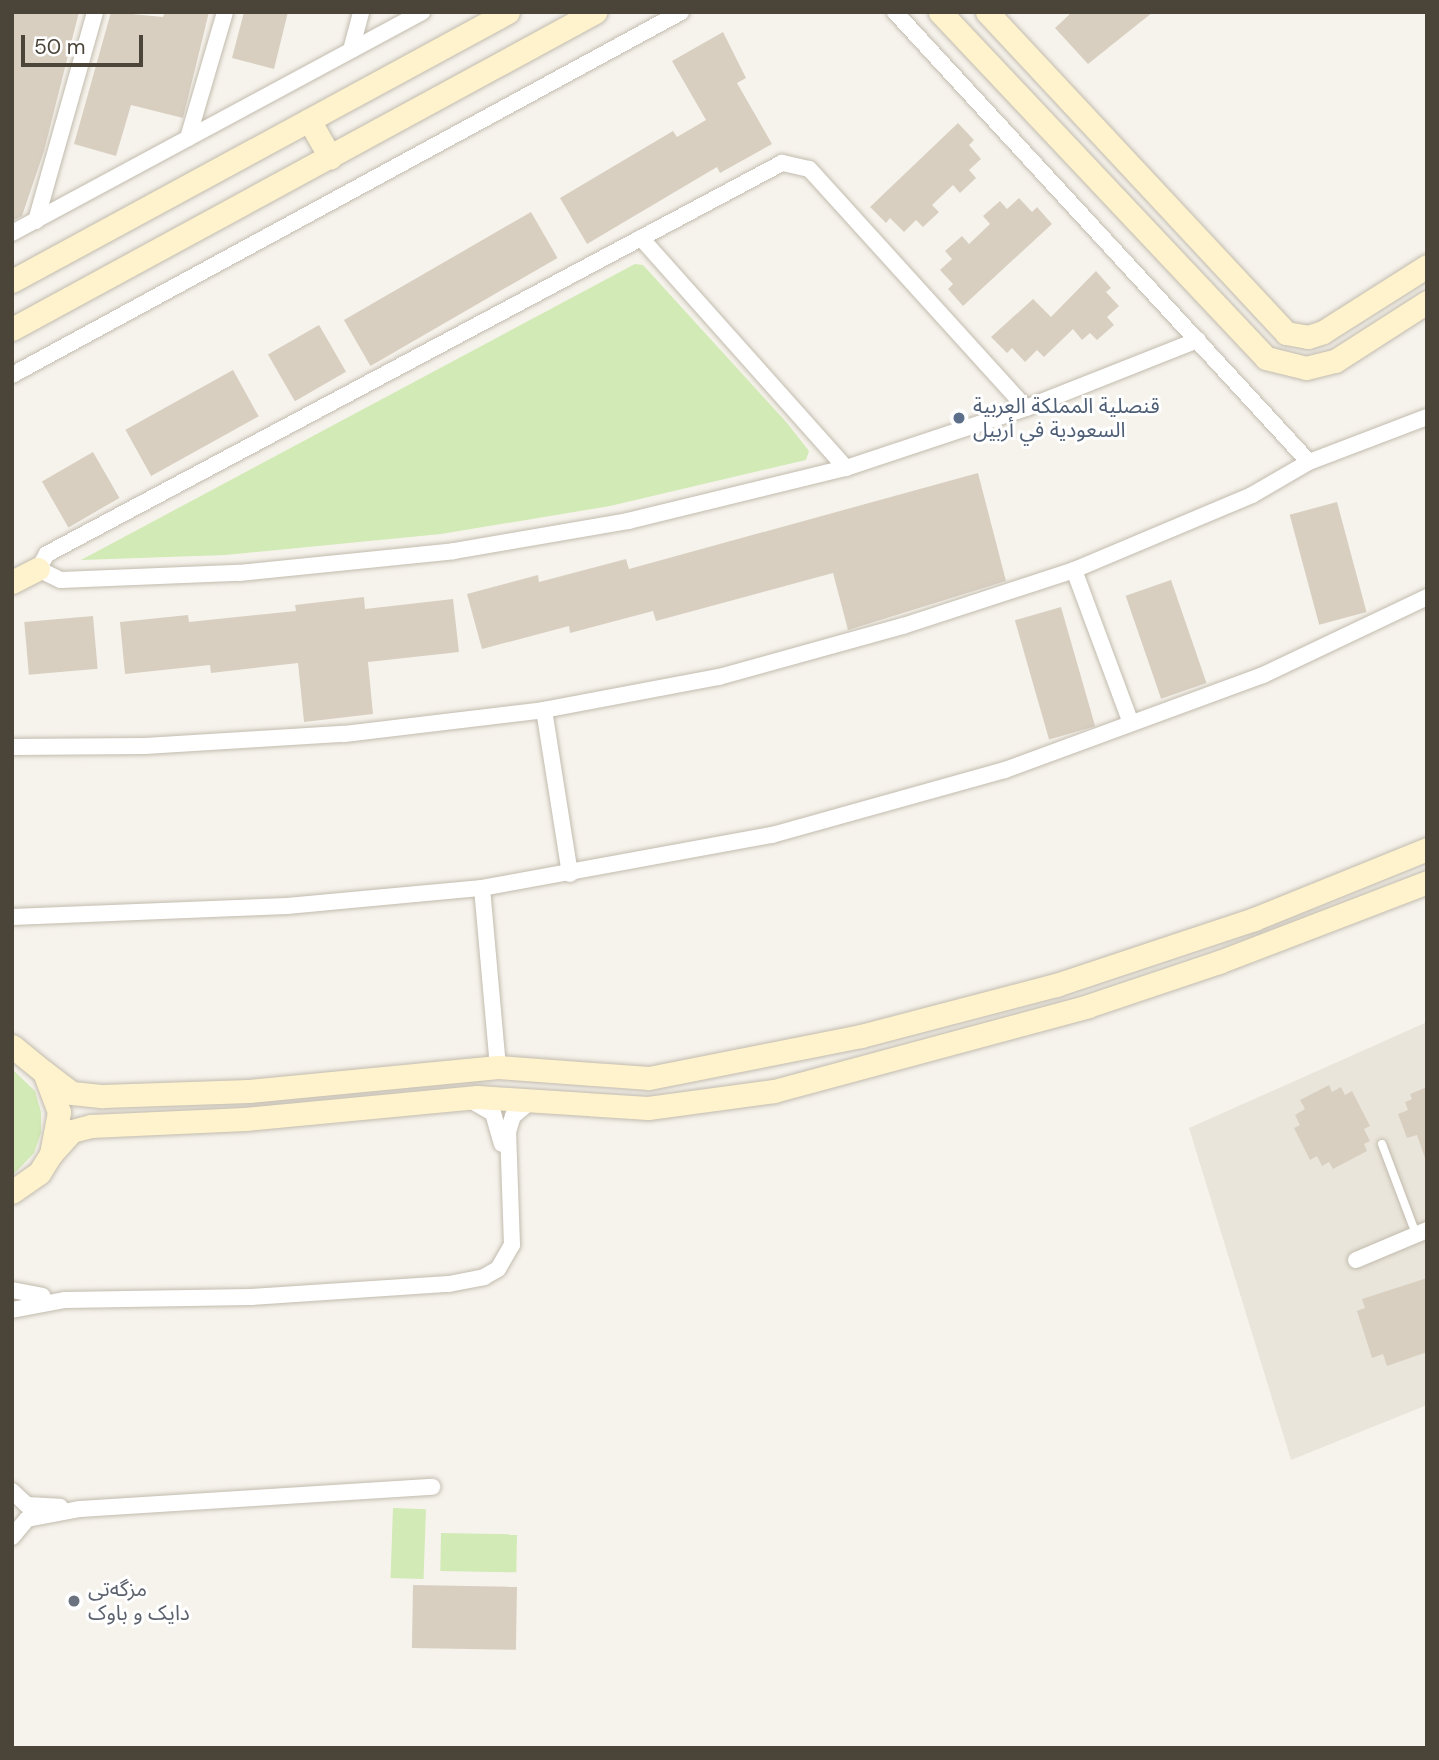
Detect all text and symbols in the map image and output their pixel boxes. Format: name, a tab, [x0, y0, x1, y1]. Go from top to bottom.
scale bar	[24, 21, 147, 65]
text: 50 m	[34, 33, 85, 61]
place label: قنصلية المملكة العربية السعودية في أربيل	[973, 393, 1160, 443]
marker: قنصلية المملكة العربية السعودية في أربيل	[951, 410, 967, 426]
place label: مزگەتی دایک و باوک	[88, 1576, 190, 1626]
marker: مزگەتی دایک و باوک	[66, 1593, 82, 1609]

